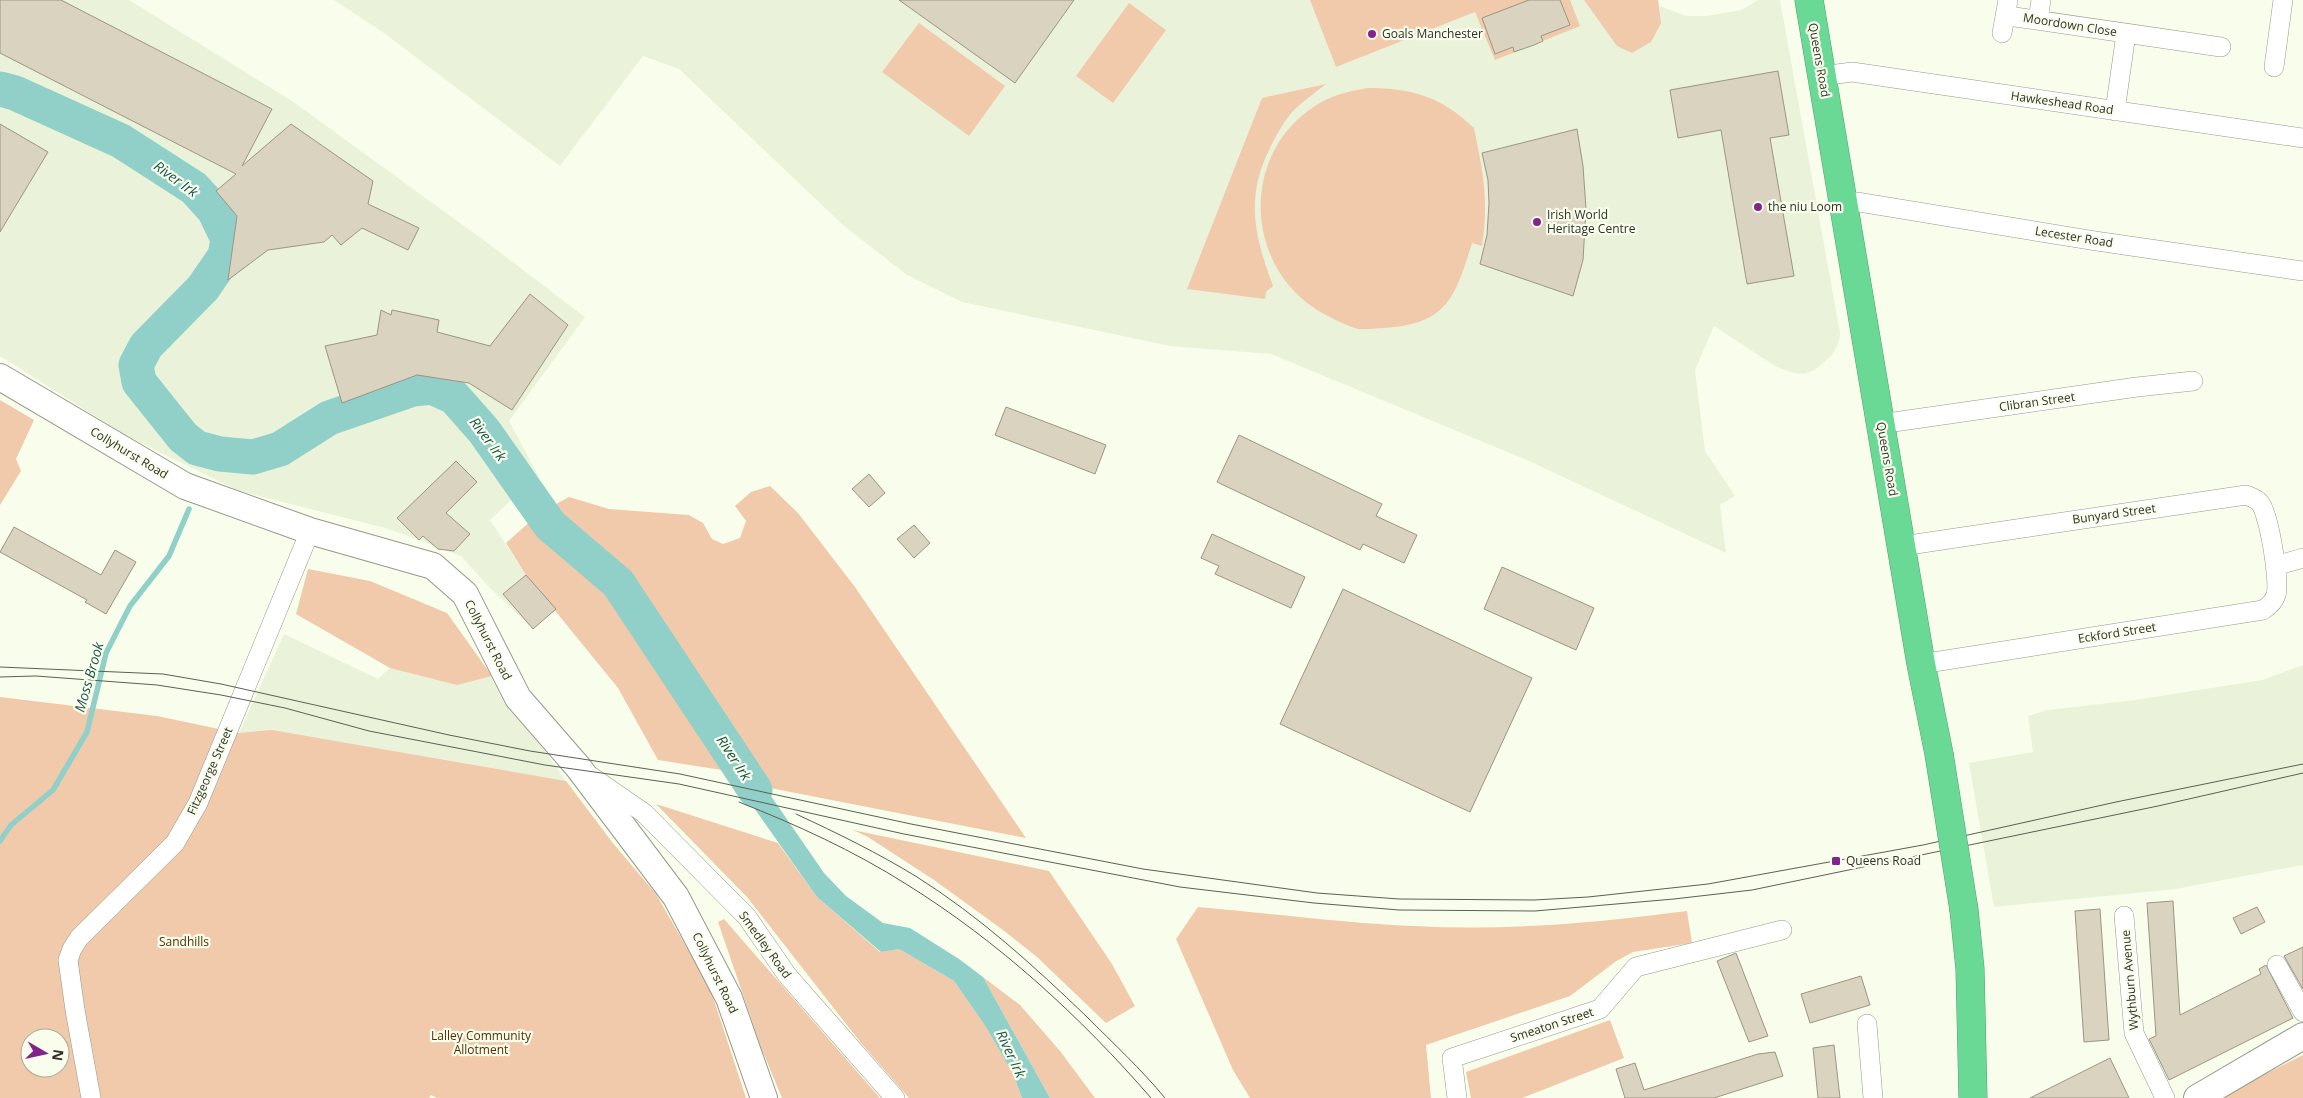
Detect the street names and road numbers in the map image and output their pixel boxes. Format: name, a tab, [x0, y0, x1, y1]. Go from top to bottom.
street label: Moordown Close	[2022, 9, 2118, 40]
street label: Queens Road	[1805, 22, 1834, 98]
street label: Hawkeshead Road	[2010, 87, 2114, 118]
street label: Lecester Road	[2034, 222, 2114, 251]
street label: Clibran Street	[1998, 388, 2076, 415]
street label: Queens Road	[1873, 421, 1902, 497]
street label: Collyhurst Road	[87, 423, 171, 483]
street label: Bunyard Street	[2071, 499, 2157, 528]
street label: Collyhurst Road	[461, 597, 516, 683]
street label: Eckford Street	[2077, 618, 2157, 647]
street label: Fitzgeorge Street	[183, 724, 237, 817]
street label: Smedley Road	[735, 908, 796, 982]
street label: Collyhurst Road	[688, 929, 742, 1016]
street label: Wythburn Avenue	[2117, 929, 2142, 1031]
street label: Smeaton Street	[1508, 1003, 1596, 1046]

